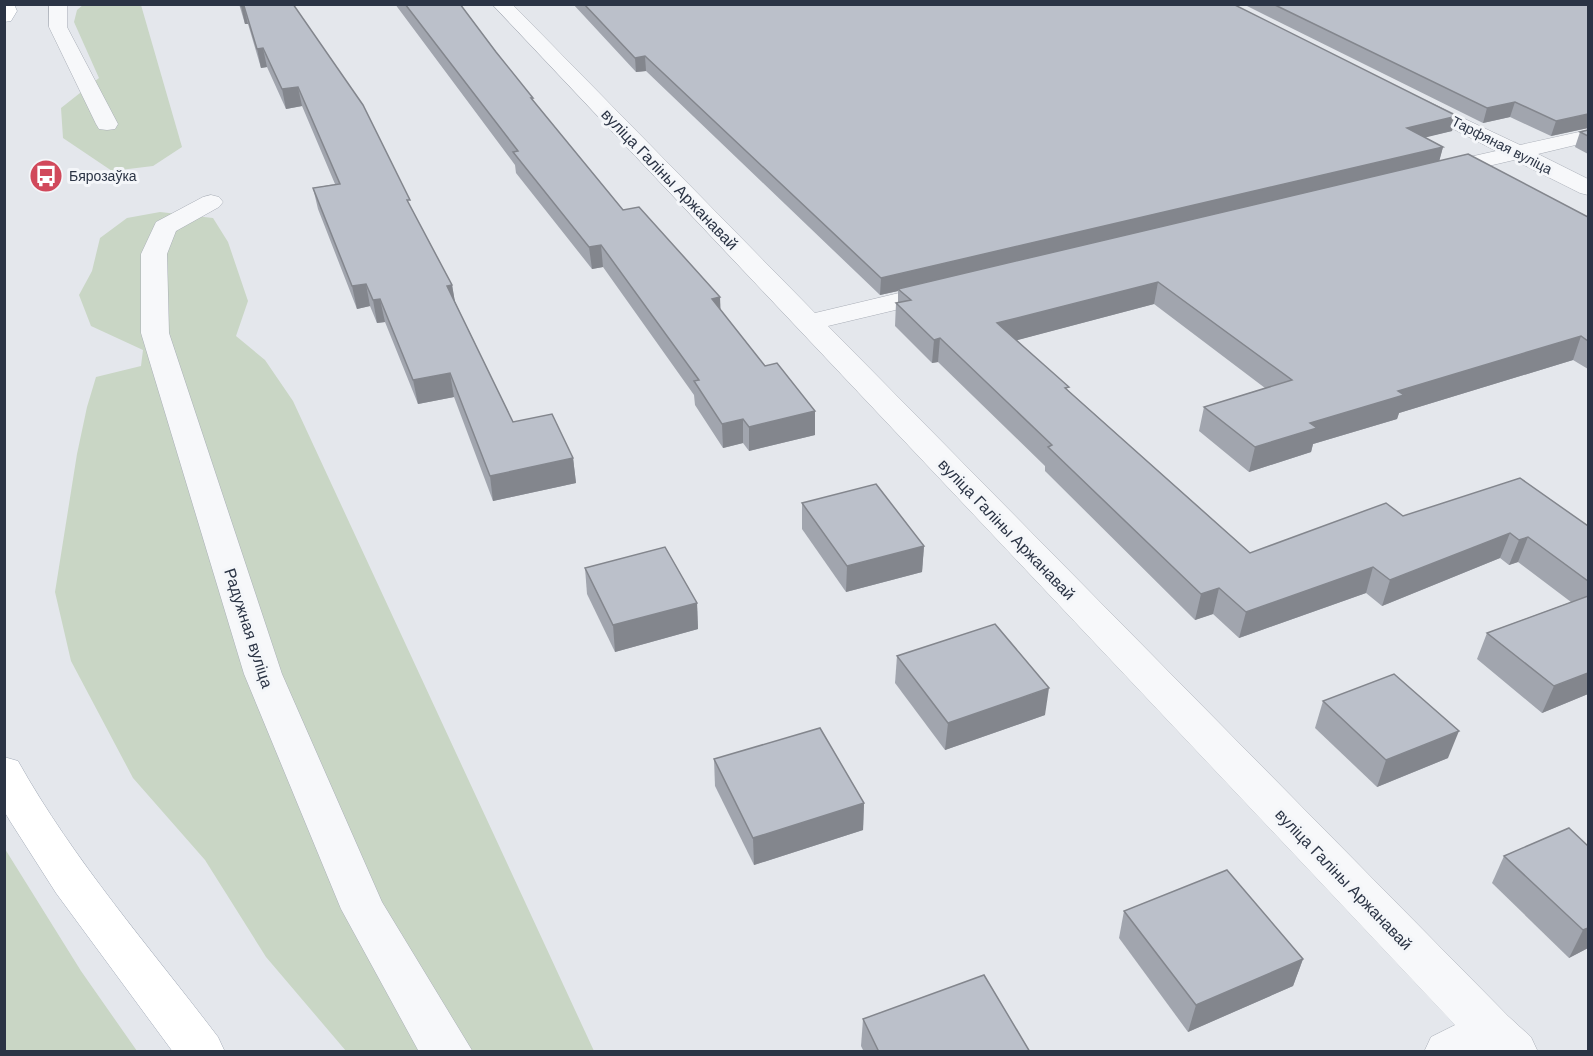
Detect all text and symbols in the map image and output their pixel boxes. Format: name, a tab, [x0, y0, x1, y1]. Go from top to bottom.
street label: вуліца Галіны Аржанавай	[598, 106, 741, 253]
street label: Тарфяная вуліца	[1449, 113, 1555, 177]
bus stop icon: Бярозаўка	[28, 158, 64, 194]
place label: Бярозаўка	[69, 168, 137, 184]
street label: вуліца Галіны Аржанавай	[935, 456, 1078, 603]
street label: Радужная вуліца	[221, 566, 276, 690]
street label: вуліца Галіны Аржанавай	[1272, 806, 1415, 953]

